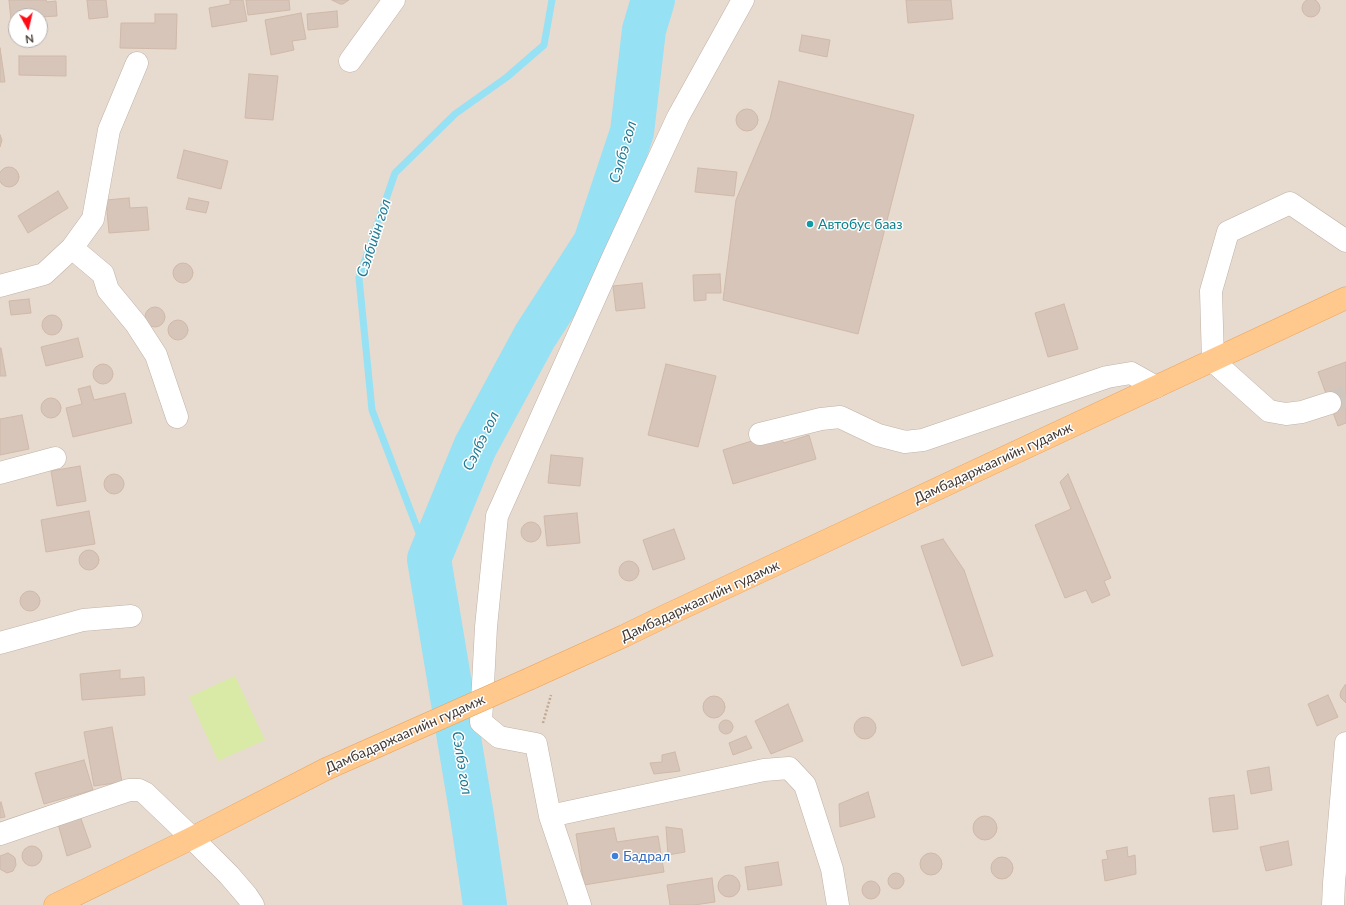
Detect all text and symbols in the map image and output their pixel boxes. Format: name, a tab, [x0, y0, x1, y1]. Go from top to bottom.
north arrow	[8, 8, 48, 48]
text: N	[25, 32, 35, 46]
water label: Сэлбэ гол	[606, 119, 640, 185]
water label: Сэлбийн гол	[353, 197, 395, 279]
place label: Автобус бааз	[818, 216, 903, 232]
marker: Автобус бааз	[805, 219, 815, 229]
water label: Сэлбэ гол	[459, 408, 503, 474]
street label: Дамбадаржаагийн гудамж	[911, 419, 1075, 507]
street label: Дамбадаржаагийн гудамж	[618, 557, 782, 645]
street label: Дамбадаржаагийн гудамж	[322, 691, 488, 777]
water label: Сэлбэ гол	[448, 730, 476, 796]
place label: Бадрал	[623, 848, 670, 864]
marker: Бадрал	[610, 851, 620, 861]

